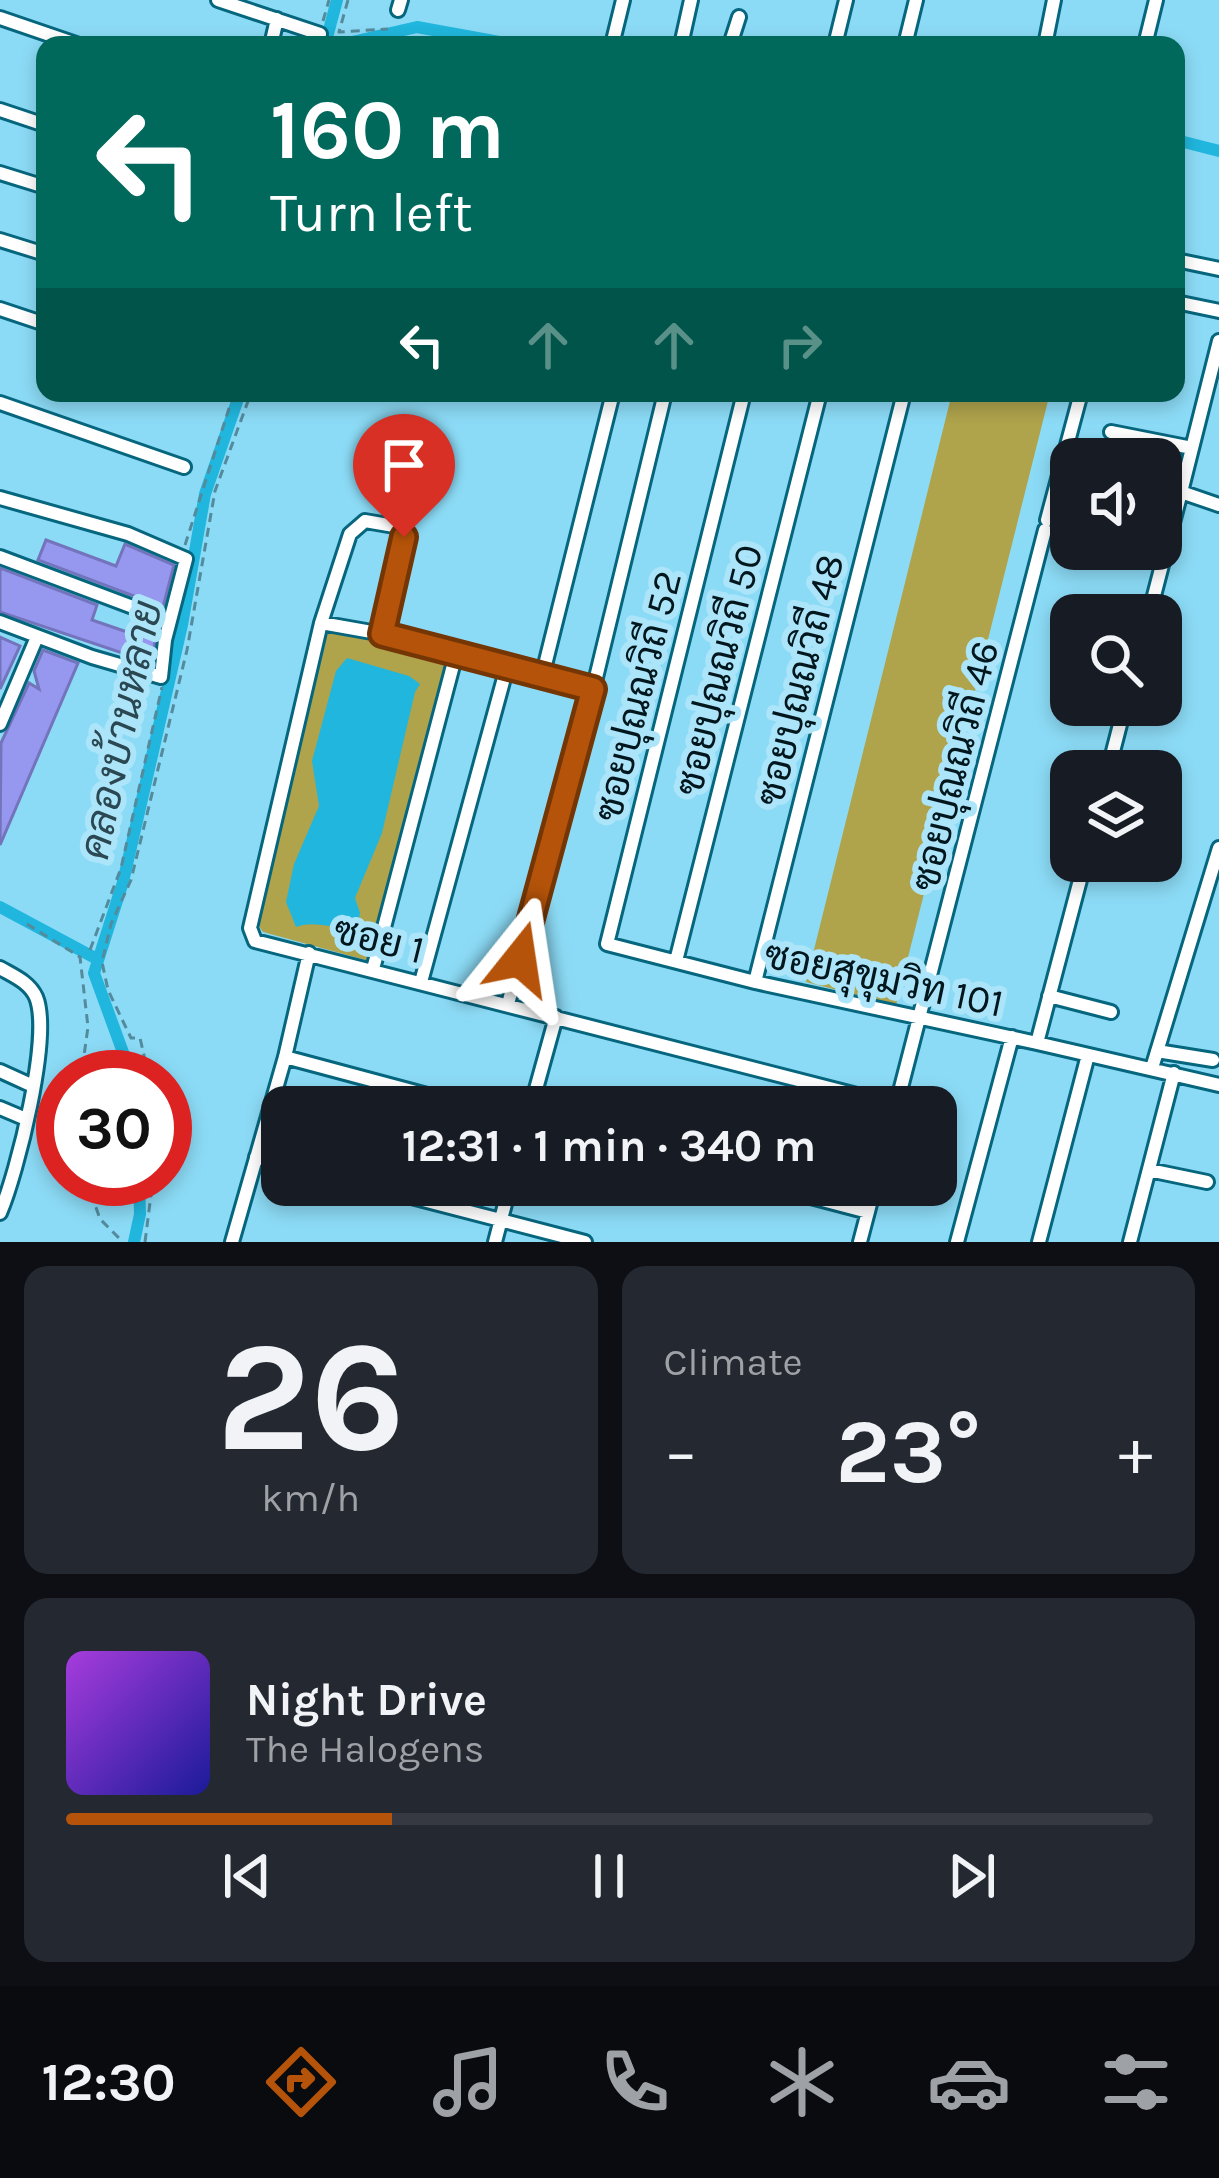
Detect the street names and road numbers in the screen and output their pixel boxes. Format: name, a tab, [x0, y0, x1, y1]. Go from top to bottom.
street label: ซอยปุณณวิถี 50	[665, 540, 775, 801]
street label: ซอยปุณณวิถี 48	[746, 549, 856, 811]
street label: ซอยปุณณวิถี 52	[584, 566, 694, 827]
street label: ซอยปุณณวิถี 46	[901, 636, 1011, 896]
street label: ซอย 1	[329, 907, 429, 973]
street label: ซอยสุขุมวิท 101	[760, 931, 1008, 1030]

